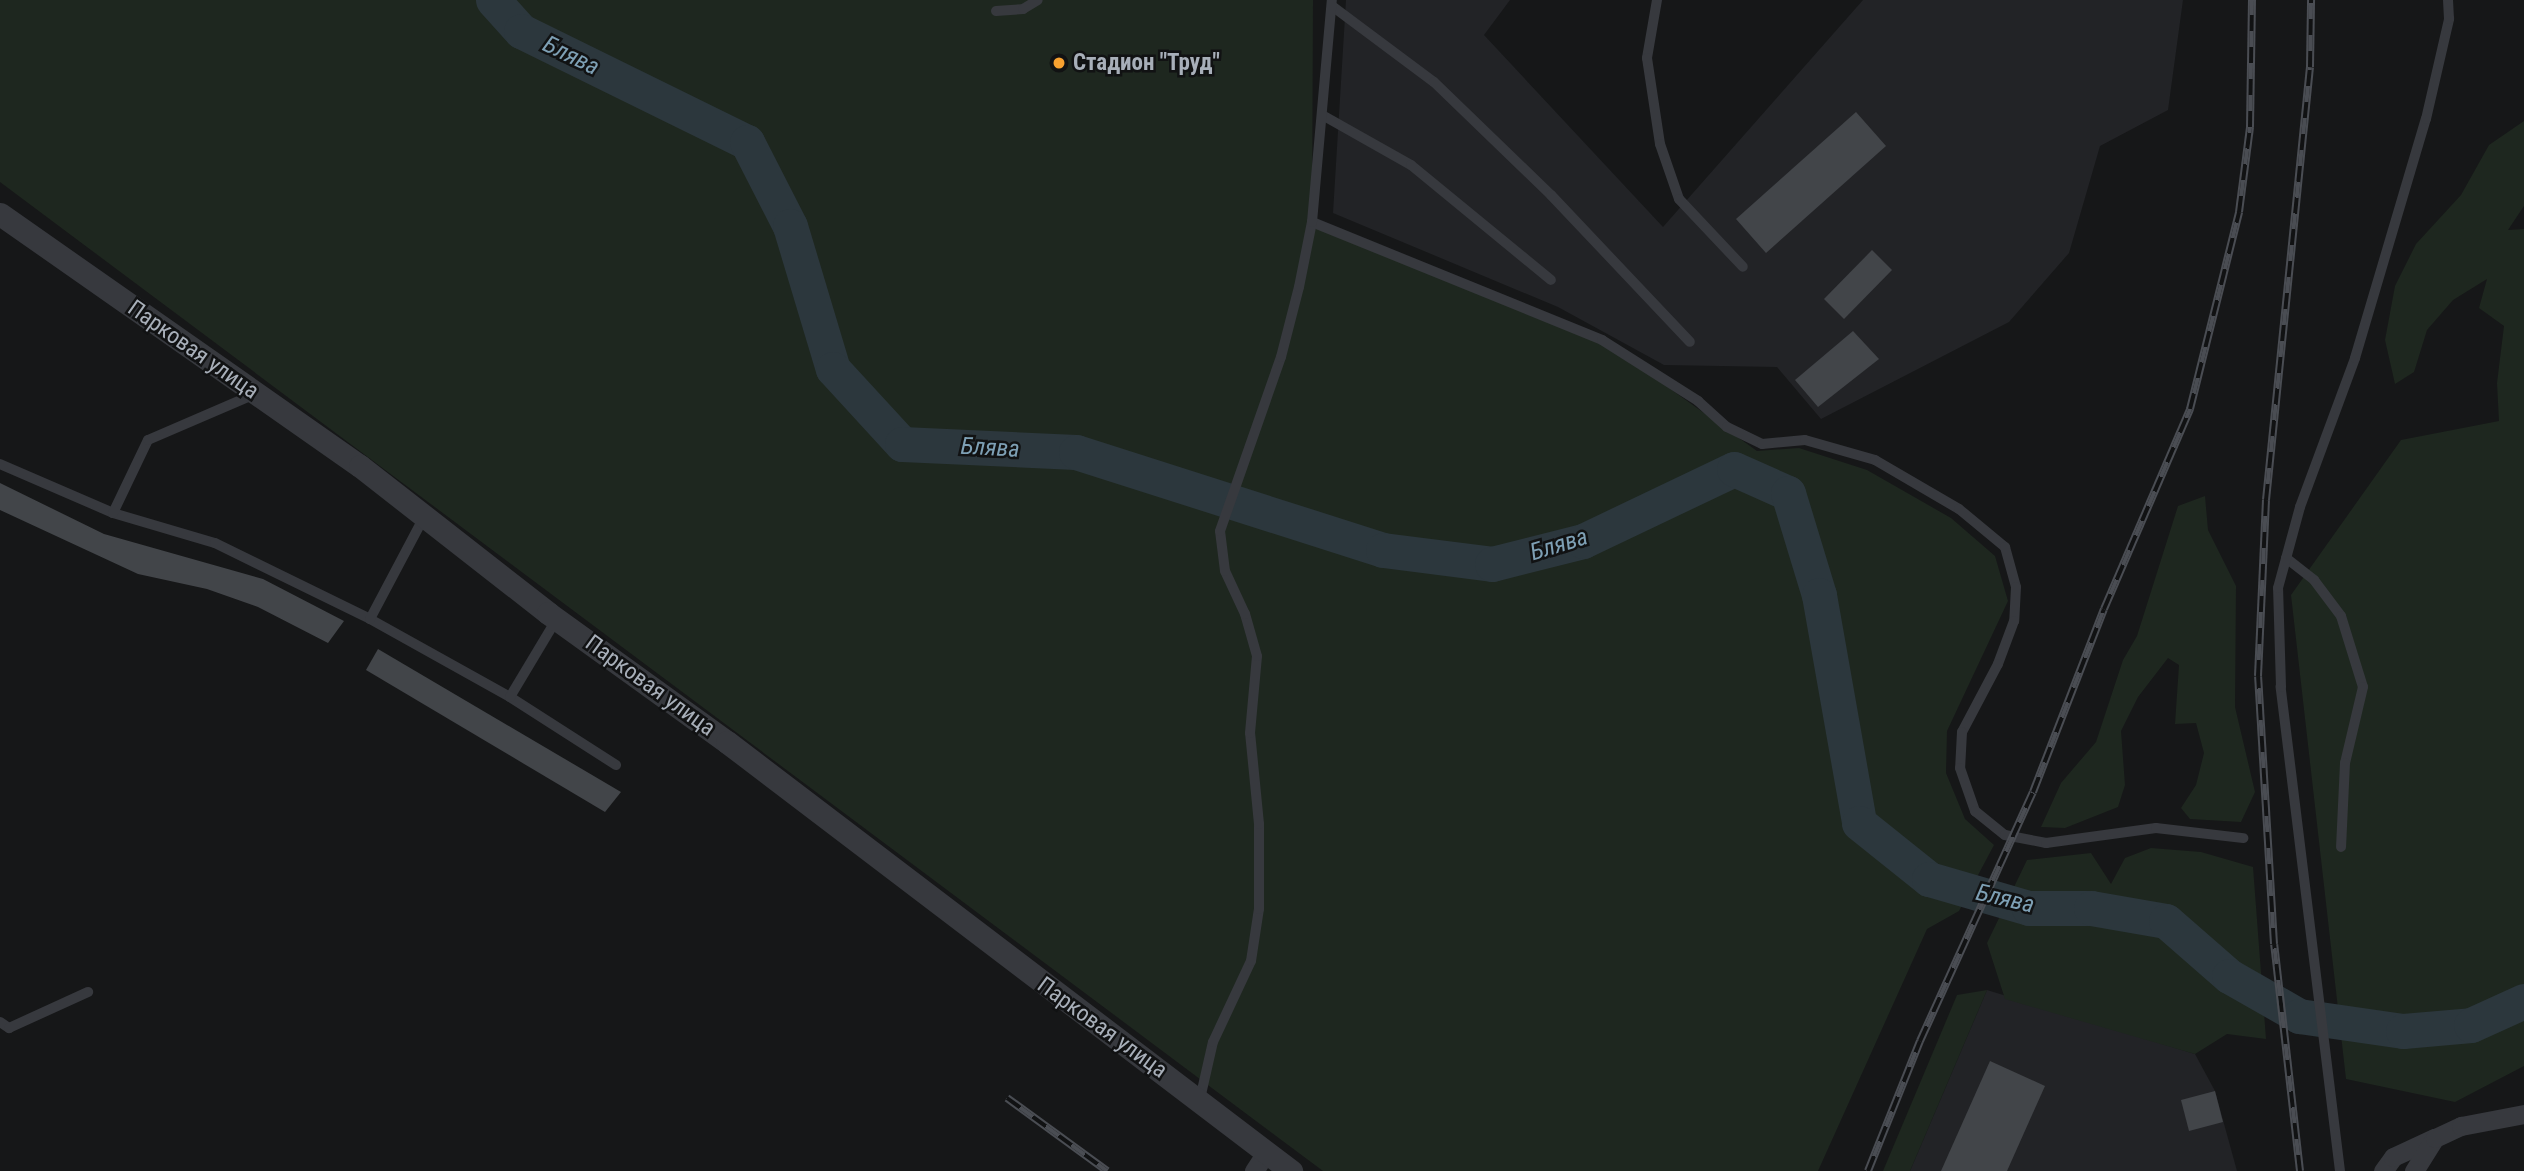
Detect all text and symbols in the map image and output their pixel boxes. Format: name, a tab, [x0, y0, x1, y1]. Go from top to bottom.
water label: Блява	[538, 30, 604, 82]
place label: Стадион "Труд"	[1073, 49, 1220, 77]
marker: Стадион "Труд"	[1051, 55, 1067, 71]
street label: Парковая улица	[122, 295, 264, 405]
water label: Блява	[960, 432, 1020, 464]
water label: Блява	[1527, 523, 1591, 567]
street label: Парковая улица	[580, 630, 720, 742]
water label: Блява	[1973, 878, 2037, 920]
street label: Парковая улица	[1032, 972, 1172, 1084]

